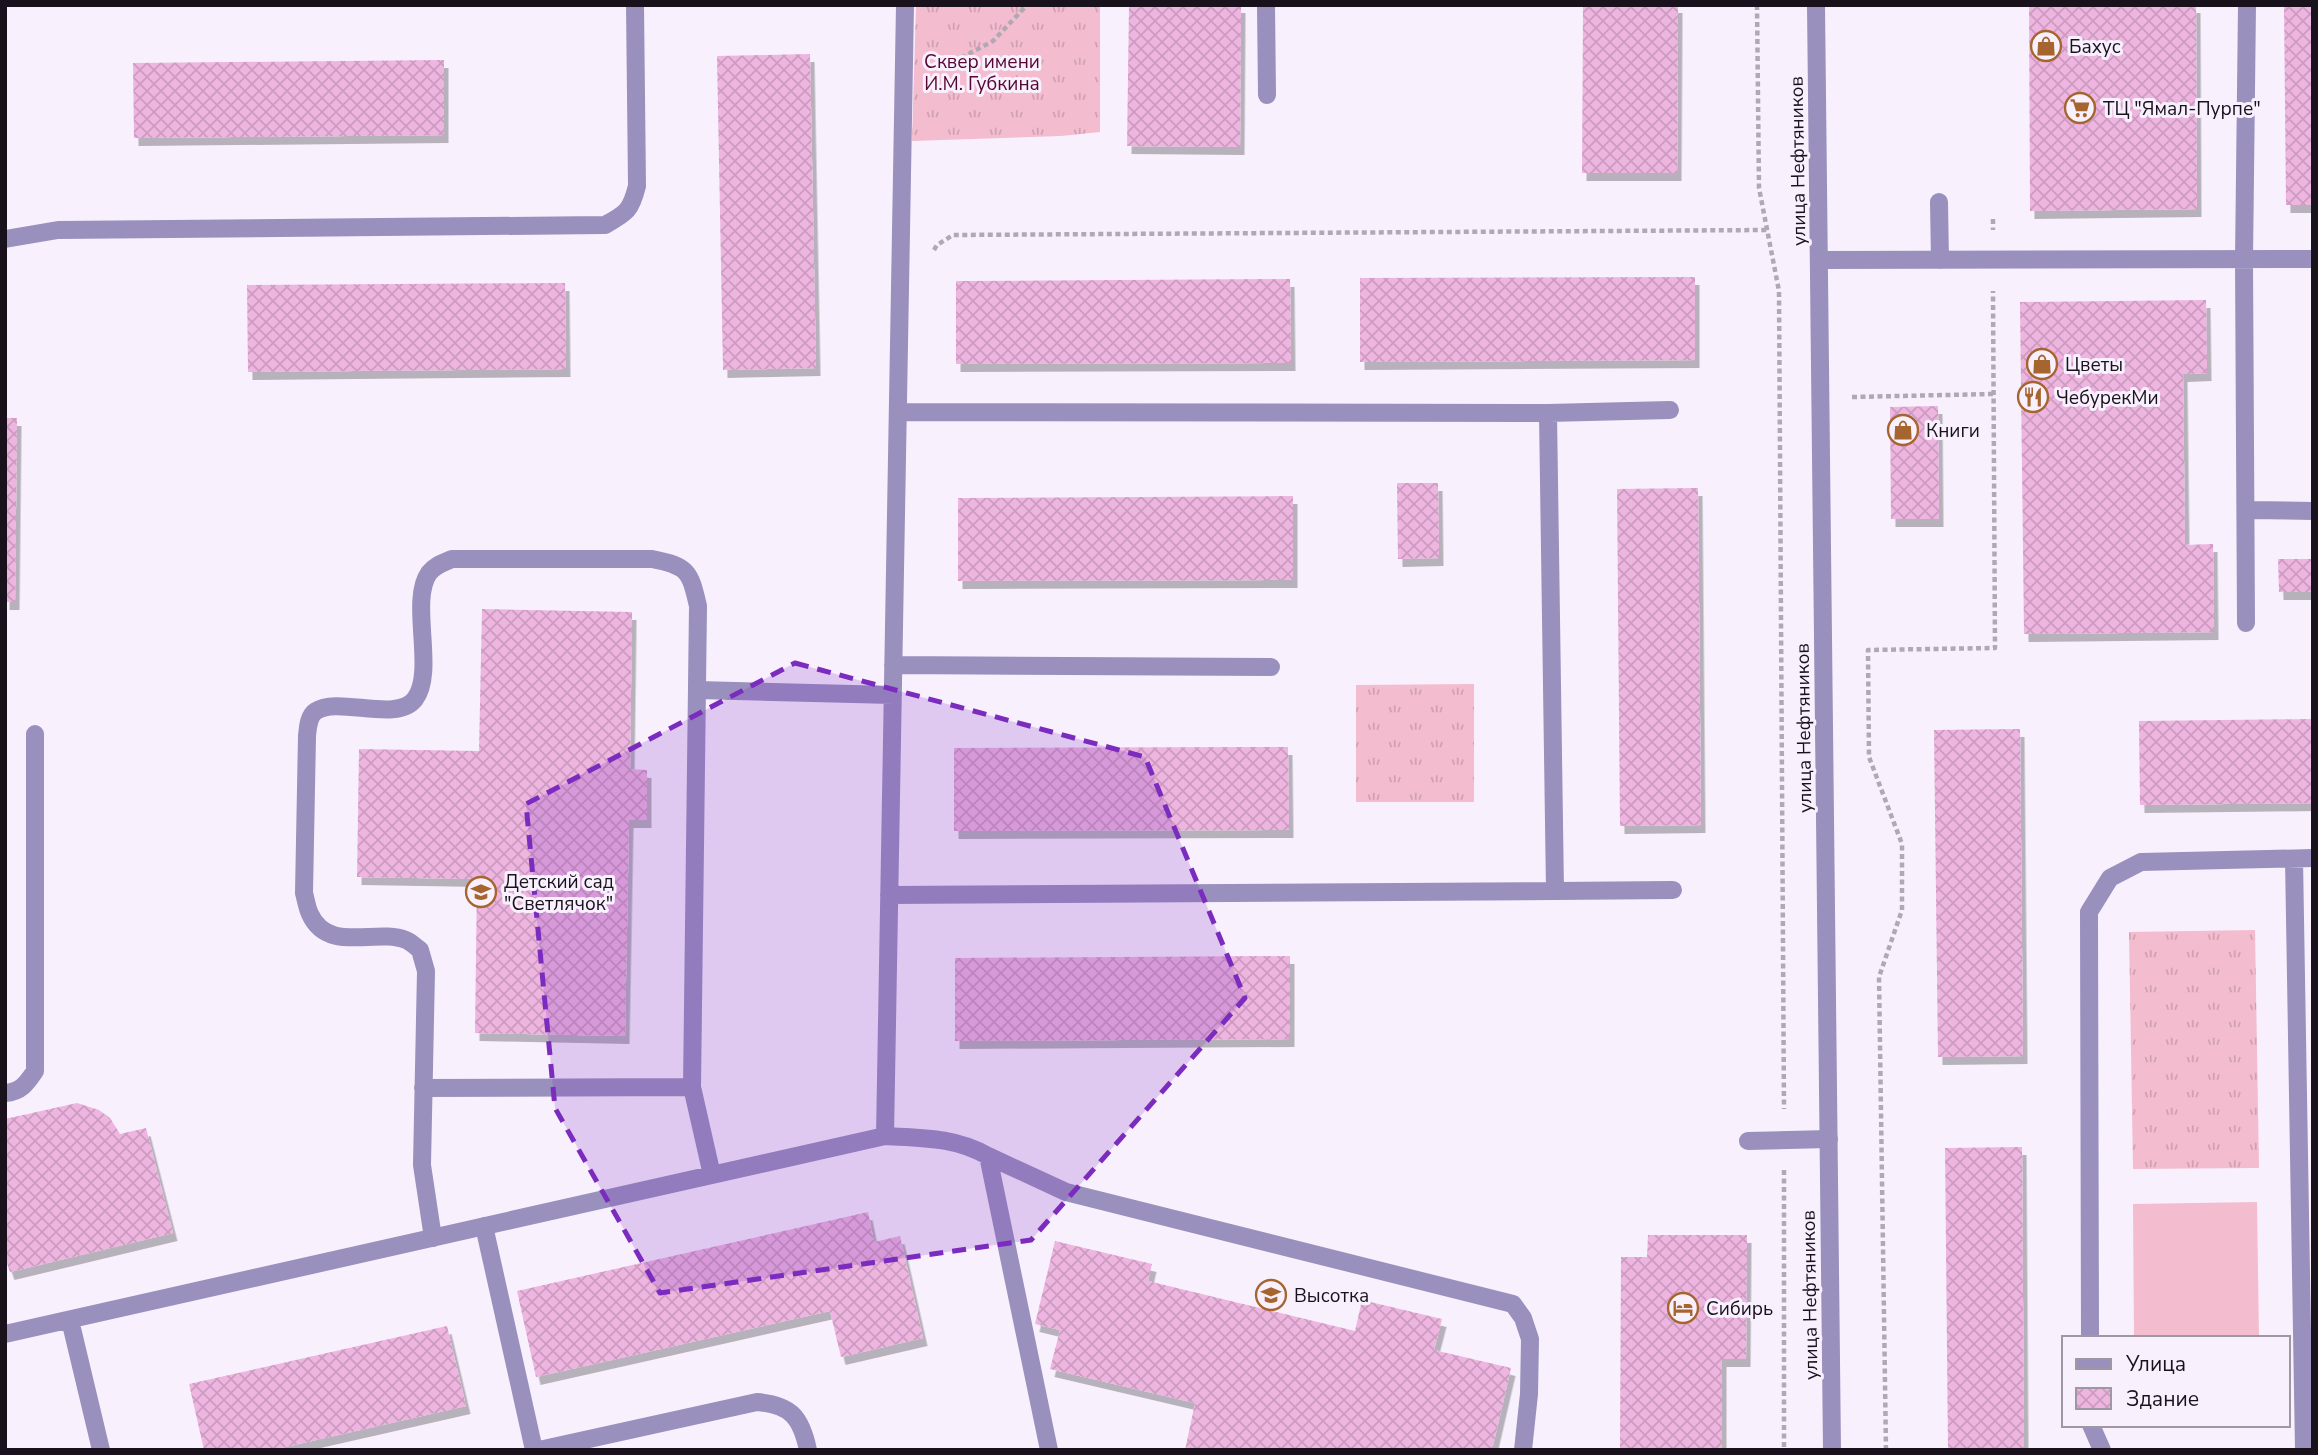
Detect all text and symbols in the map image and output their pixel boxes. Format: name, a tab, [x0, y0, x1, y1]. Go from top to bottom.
shop icon: Бахус	[2029, 29, 2063, 63]
place label: Бахус	[2069, 34, 2121, 60]
park label: Сквер имени И.М. Губкина	[924, 49, 1040, 97]
street label: улица Нефтяников	[1784, 76, 1812, 246]
supermarket icon: ТЦ "Ямал-Пурпе"	[2063, 91, 2097, 125]
place label: ТЦ "Ямал-Пурпе"	[2103, 96, 2261, 122]
shop icon: Цветы	[2025, 347, 2059, 381]
place label: Цветы	[2065, 352, 2123, 378]
restaurant icon: ЧебурекМи	[2016, 380, 2050, 414]
place label: ЧебурекМи	[2056, 385, 2159, 411]
shop icon: Книги	[1886, 413, 1920, 447]
place label: Книги	[1926, 418, 1980, 444]
street label: улица Нефтяников	[1790, 643, 1818, 813]
place label: Детский сад "Светлячок"	[504, 869, 614, 917]
school or university icon: Детский сад "Светлячок"	[464, 875, 498, 909]
street label: улица Нефтяников	[1796, 1210, 1824, 1380]
school or university icon: Высотка	[1254, 1278, 1288, 1312]
place label: Высотка	[1294, 1283, 1369, 1309]
hotel icon: Сибирь	[1666, 1291, 1700, 1325]
place label: Сибирь	[1706, 1296, 1773, 1322]
legend	[2062, 1336, 2290, 1427]
text: Улица	[2125, 1350, 2186, 1378]
text: Здание	[2126, 1385, 2199, 1413]

